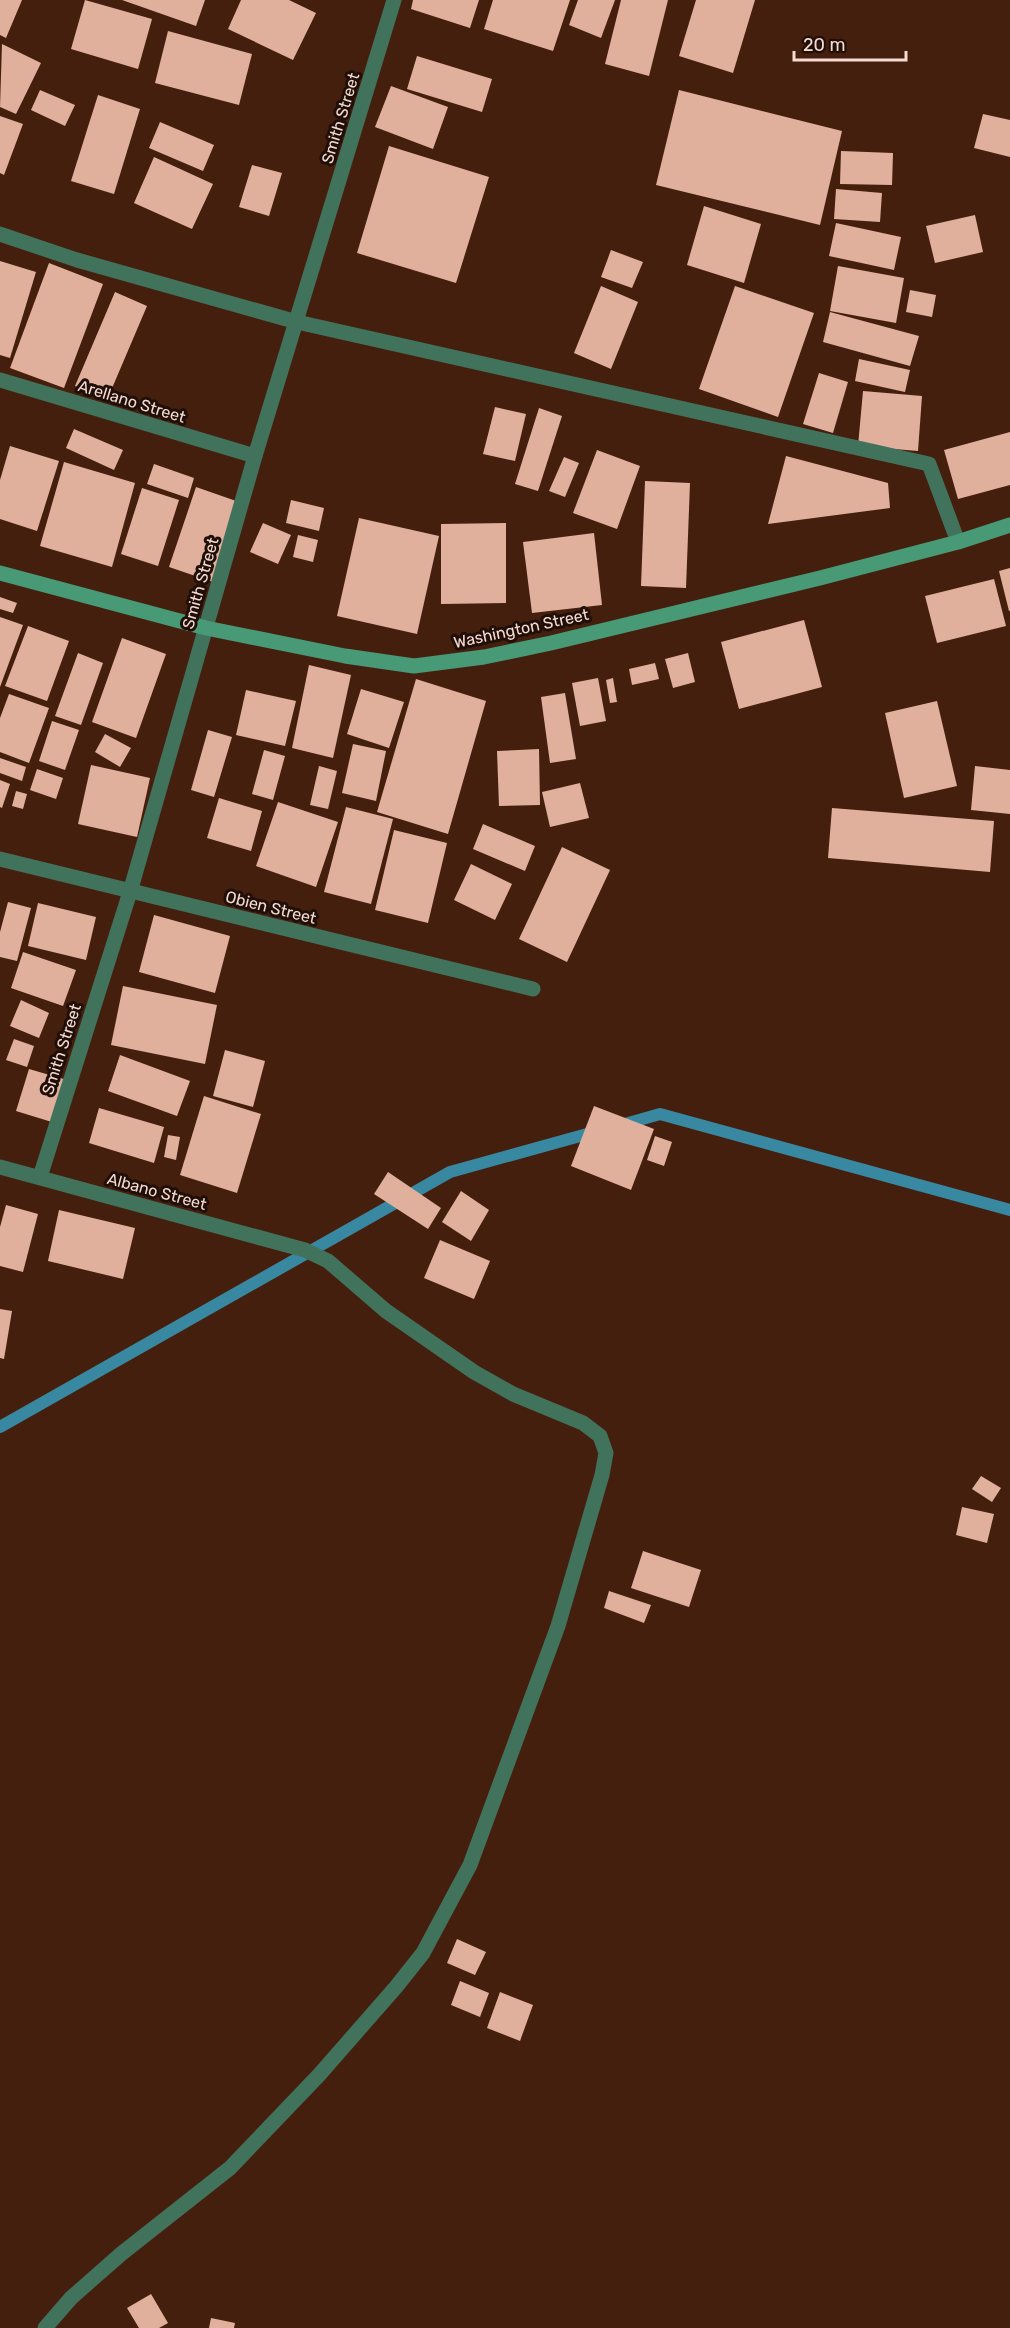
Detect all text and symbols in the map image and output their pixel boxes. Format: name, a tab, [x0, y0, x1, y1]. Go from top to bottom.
scale bar	[794, 24, 906, 62]
text: 20 m	[803, 34, 845, 56]
street label: Smith Street	[318, 70, 363, 166]
street label: Arellano Street	[76, 376, 188, 427]
street label: Smith Street	[178, 535, 223, 631]
street label: Washington Street	[452, 605, 590, 652]
street label: Obien Street	[223, 887, 318, 928]
street label: Smith Street	[38, 1001, 85, 1097]
street label: Albano Street	[105, 1169, 209, 1214]

